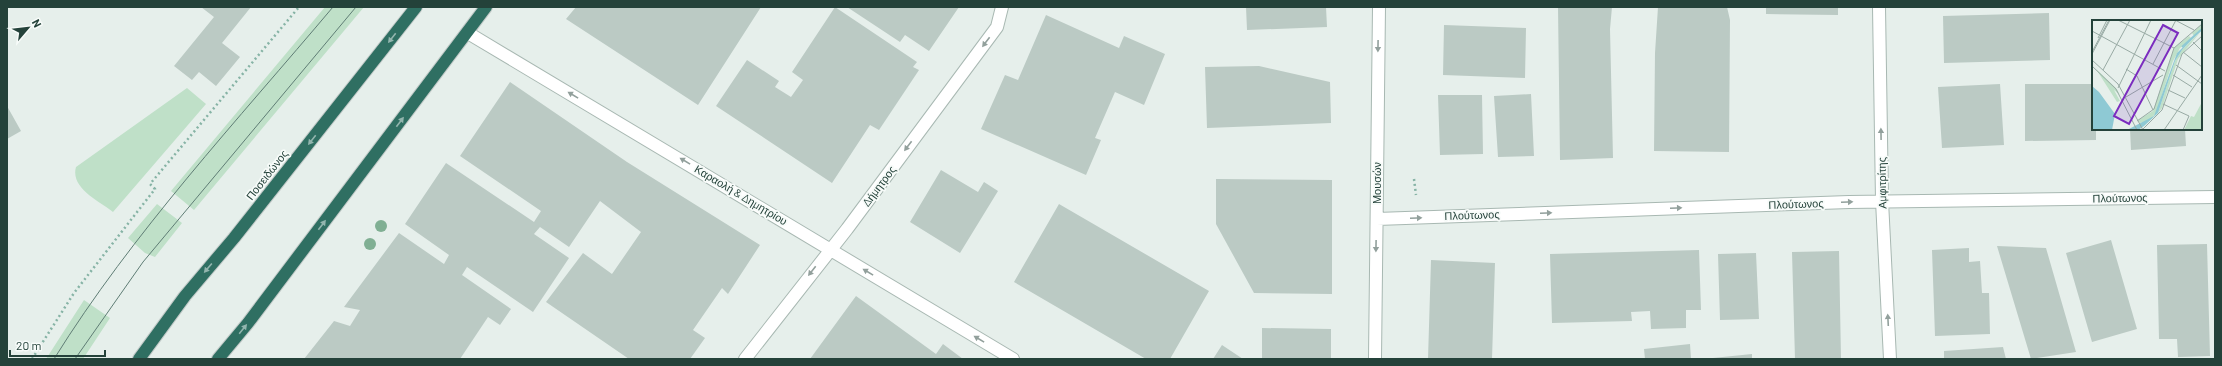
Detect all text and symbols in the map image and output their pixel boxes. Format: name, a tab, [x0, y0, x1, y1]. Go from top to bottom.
north arrow	[8, 8, 48, 48]
text: N	[30, 17, 45, 29]
inset map	[2092, 20, 2202, 130]
one-way arrow	[388, 32, 396, 43]
one-way arrow	[982, 36, 990, 47]
one-way arrow	[1375, 40, 1381, 53]
one-way arrow	[568, 91, 578, 99]
one-way arrow	[396, 116, 404, 127]
one-way arrow	[1878, 127, 1884, 140]
one-way arrow	[307, 135, 316, 145]
one-way arrow	[905, 141, 913, 151]
street label: Ποσειδώνος	[243, 147, 290, 202]
street label: Αμφιτρίτης	[1875, 157, 1888, 209]
one-way arrow	[679, 158, 691, 165]
street label: Μουσών	[1370, 161, 1383, 204]
street label: Καραολή & Δημητρίου	[693, 162, 790, 227]
street label: Δήμητρος	[859, 163, 898, 208]
street label: Πλούτωνος	[2092, 191, 2148, 204]
street label: Πλούτωνος	[1768, 196, 1824, 211]
one-way arrow	[1841, 199, 1854, 205]
one-way arrow	[1670, 205, 1683, 211]
street label: Πλούτωνος	[1444, 207, 1500, 222]
one-way arrow	[1540, 210, 1553, 216]
one-way arrow	[1410, 214, 1422, 221]
one-way arrow	[317, 220, 326, 231]
one-way arrow	[1373, 240, 1380, 252]
one-way arrow	[204, 263, 213, 274]
one-way arrow	[808, 266, 817, 277]
one-way arrow	[862, 268, 874, 275]
one-way arrow	[1885, 314, 1892, 326]
one-way arrow	[239, 323, 247, 334]
scale bar	[10, 332, 105, 358]
one-way arrow	[973, 335, 985, 342]
text: 20 m	[16, 338, 42, 352]

